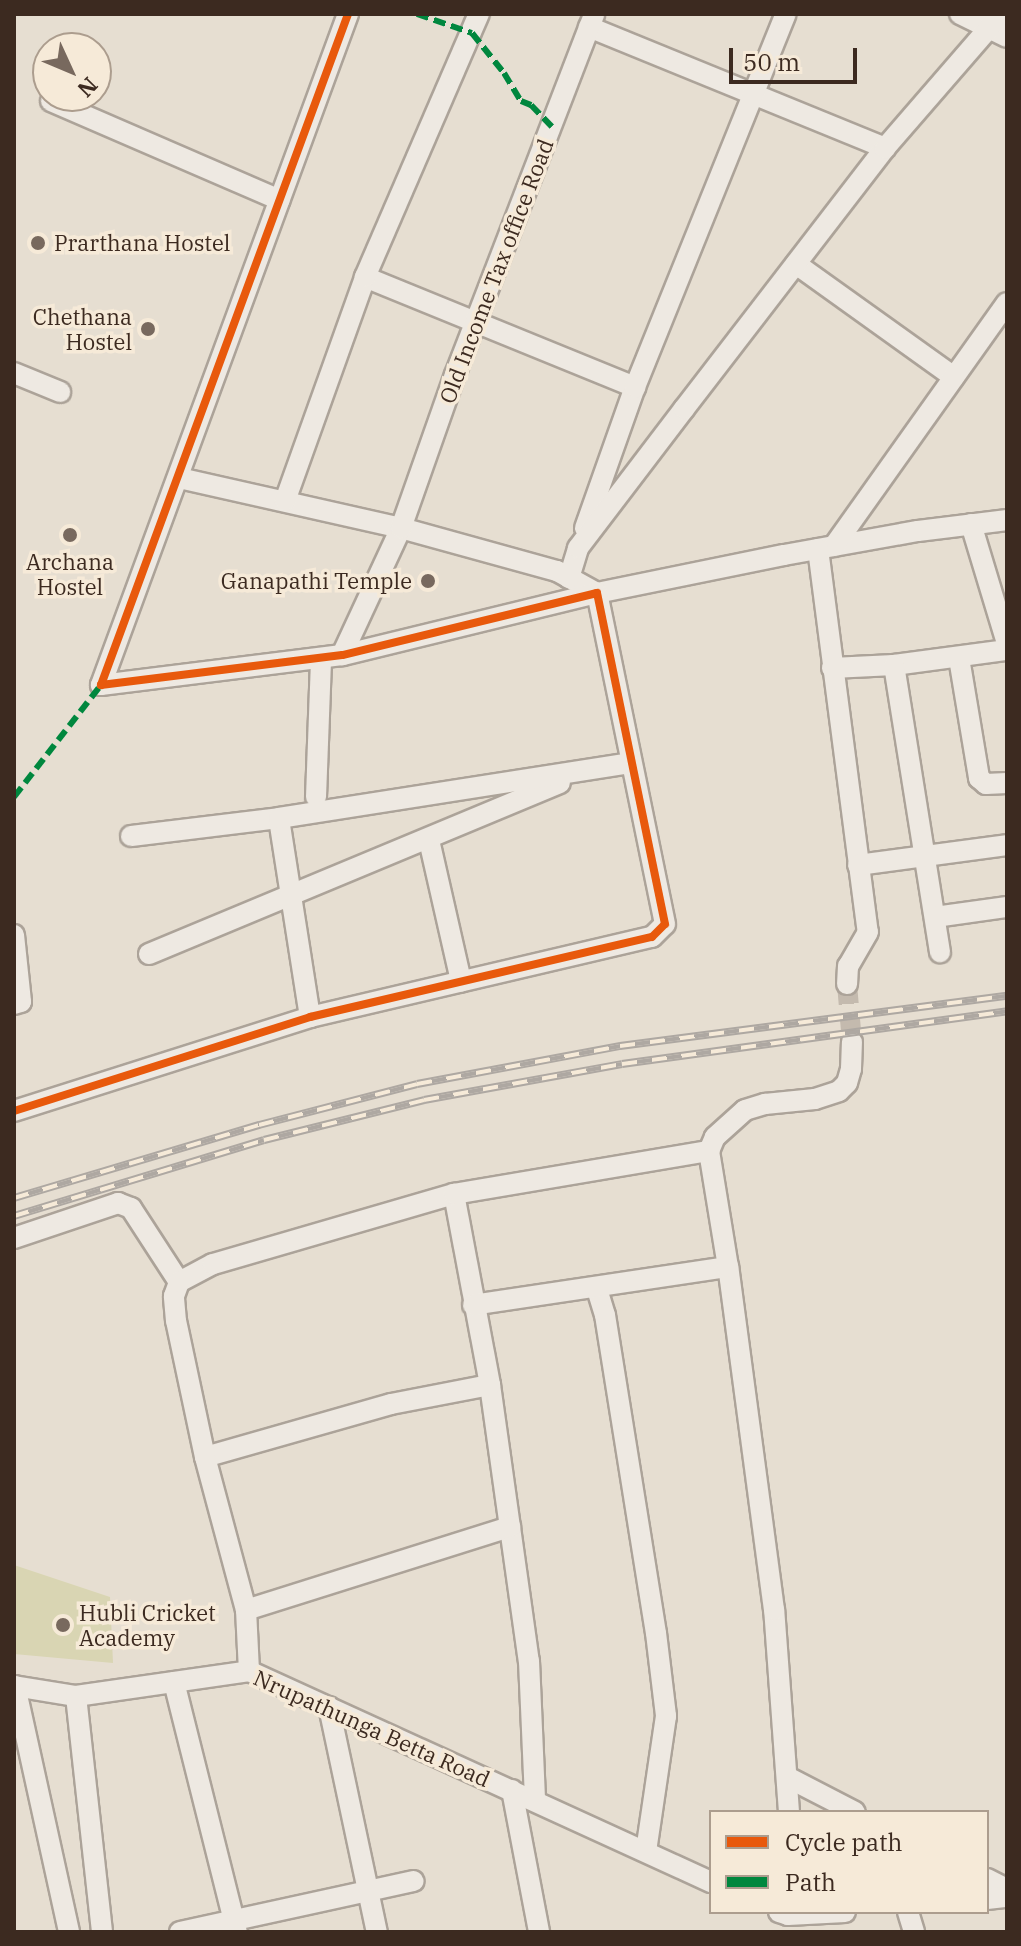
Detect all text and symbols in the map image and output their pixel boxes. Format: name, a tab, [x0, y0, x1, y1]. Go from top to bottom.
north arrow	[32, 32, 112, 112]
scale bar	[733, 32, 861, 82]
text: 50 m	[743, 46, 800, 78]
text: N	[72, 71, 105, 104]
street label: Old Income Tax office Road	[433, 135, 559, 407]
place label: Prarthana Hostel	[54, 230, 230, 256]
marker: Prarthana Hostel	[29, 234, 47, 252]
place label: Chethana Hostel	[33, 303, 132, 354]
marker: Chethana Hostel	[139, 320, 157, 338]
marker: Archana Hostel	[61, 526, 79, 544]
place label: Archana Hostel	[26, 548, 114, 600]
place label: Ganapathi Temple	[221, 568, 412, 594]
marker: Ganapathi Temple	[419, 572, 437, 590]
place label: Hubli Cricket Academy	[79, 1599, 216, 1650]
marker: Hubli Cricket Academy	[54, 1616, 72, 1634]
street label: Nrupathunga Betta Road	[250, 1664, 494, 1792]
legend	[709, 1810, 989, 1914]
text: Cycle path	[785, 1826, 902, 1858]
text: Path	[785, 1866, 836, 1898]

